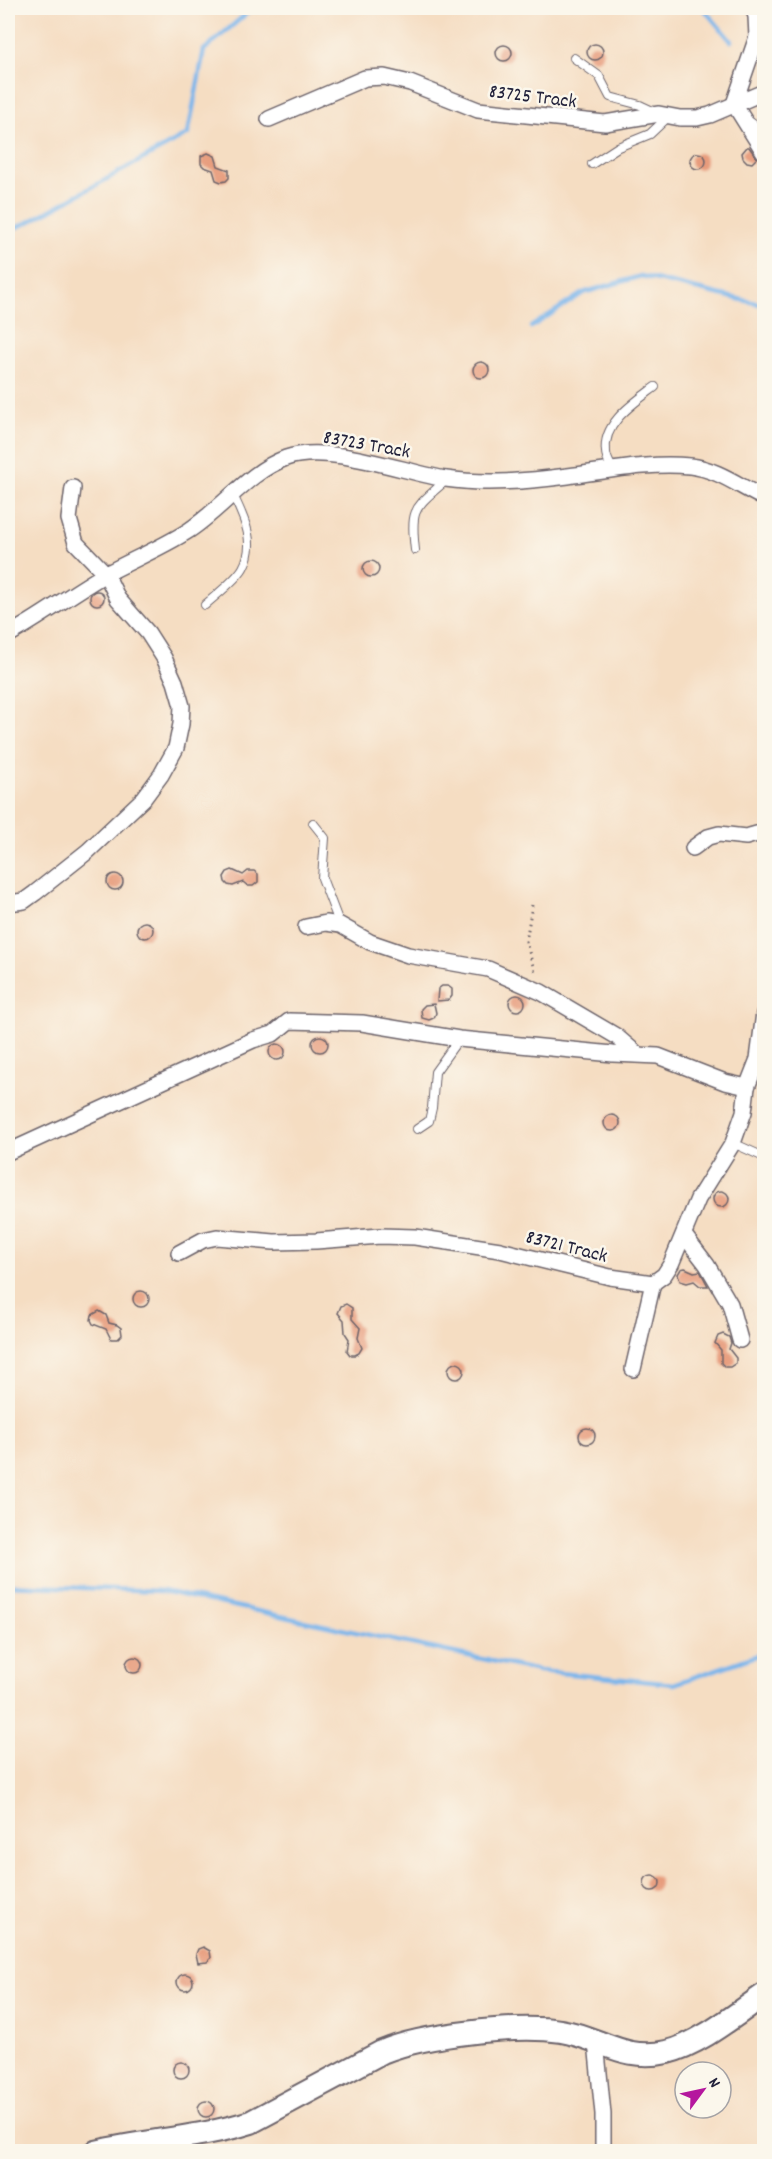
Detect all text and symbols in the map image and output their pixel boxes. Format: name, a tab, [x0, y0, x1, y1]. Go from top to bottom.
street label: 83725 Track	[487, 79, 578, 117]
street label: 83723 Track	[321, 425, 412, 467]
street label: 83721 Track	[522, 1224, 610, 1272]
north arrow	[673, 2060, 733, 2120]
text: N	[702, 2074, 725, 2093]

